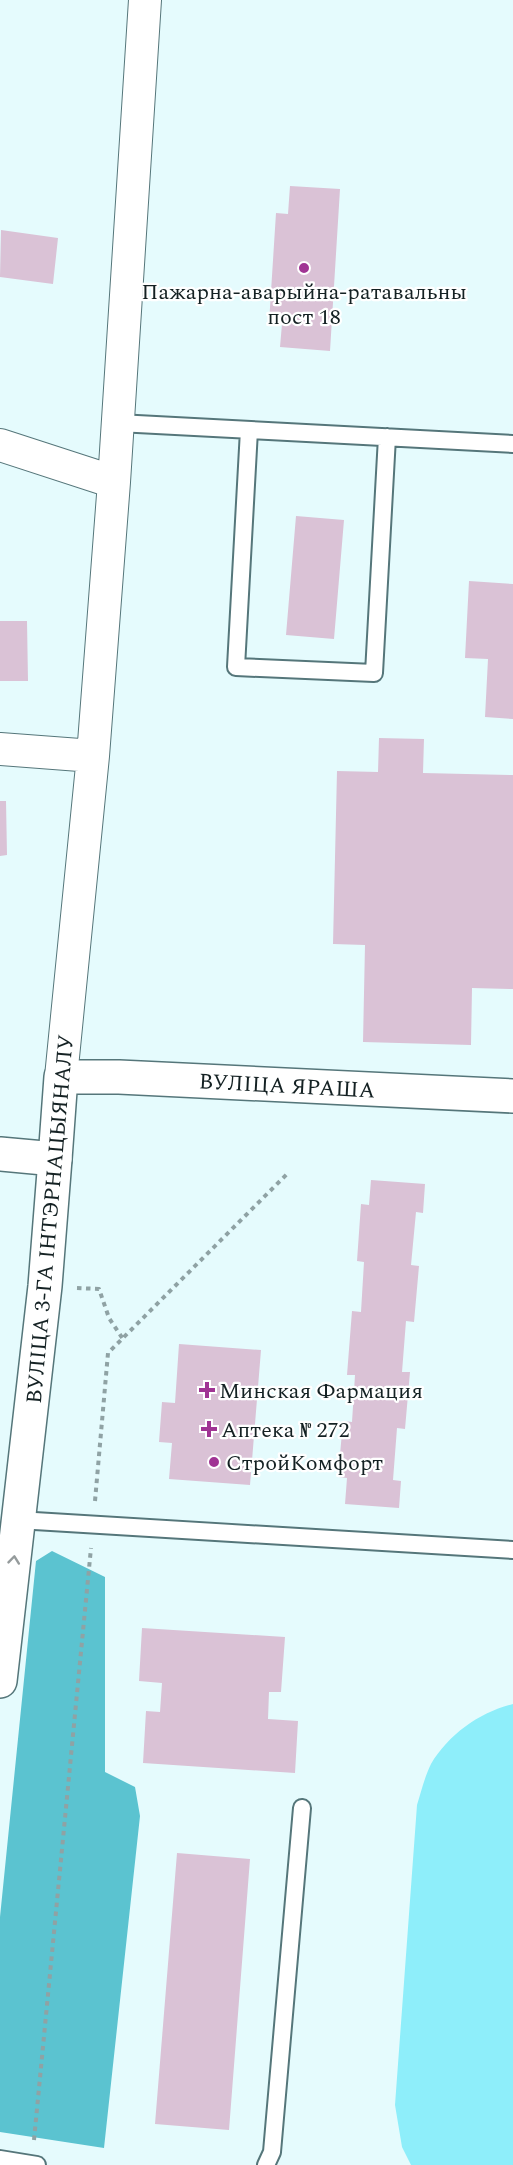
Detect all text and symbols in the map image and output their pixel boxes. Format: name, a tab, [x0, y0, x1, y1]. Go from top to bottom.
marker: Пажарна-аварыйна-ратавальны пост 18	[297, 261, 311, 275]
place label: Пажарна-аварыйна-ратавальны пост 18	[141, 276, 467, 334]
street label: ВУЛІЦА 3-ГА ІНТЭРНАЦЫЯНАЛУ	[18, 1033, 83, 1405]
street label: ВУЛІЦА ЯРАША	[198, 1065, 376, 1108]
place label: Минская Фармация	[219, 1375, 423, 1408]
marker: Минская Фармация	[200, 1383, 214, 1397]
place label: Аптека № 272	[221, 1414, 349, 1447]
marker: Аптека № 272	[202, 1422, 216, 1436]
place label: СтройКомфорт	[226, 1447, 383, 1480]
marker: СтройКомфорт	[207, 1455, 221, 1469]
one-way arrow	[7, 1555, 19, 1565]

